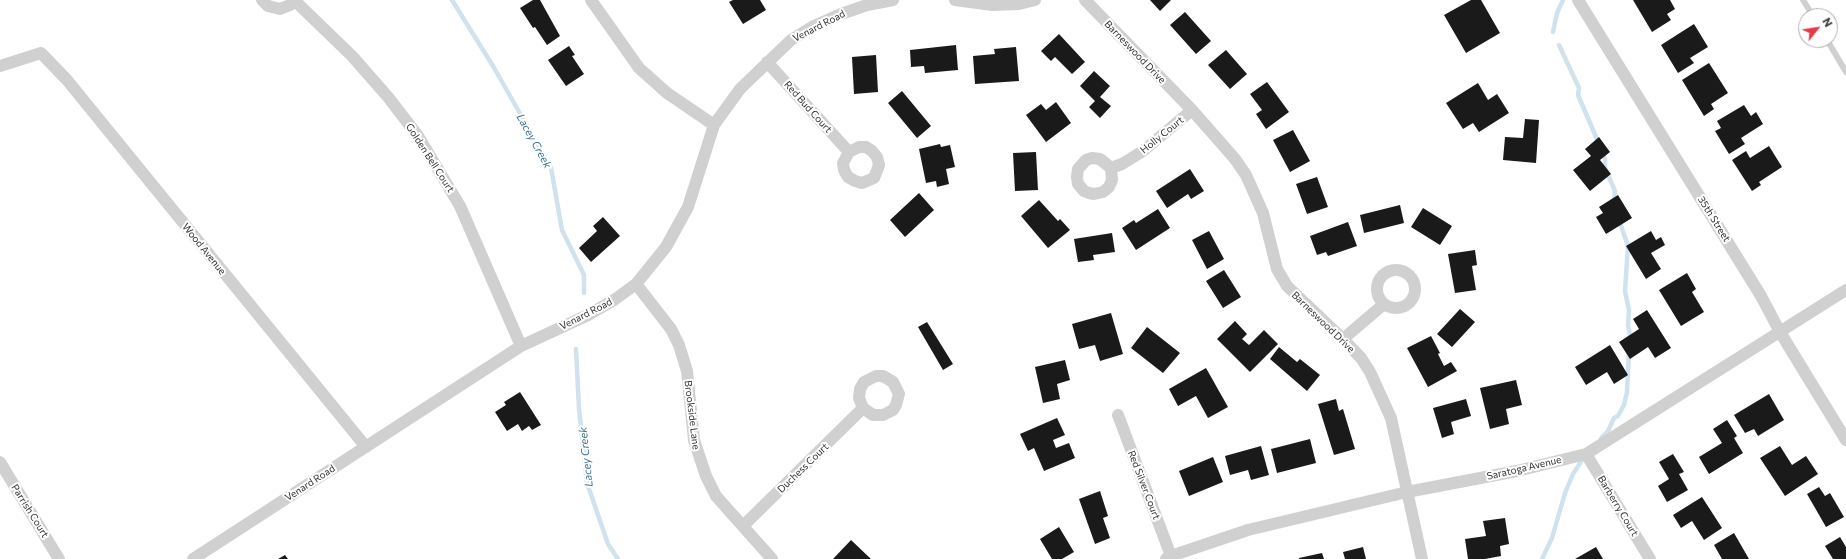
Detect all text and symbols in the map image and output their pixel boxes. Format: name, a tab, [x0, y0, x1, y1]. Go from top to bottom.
street label: Venard Road	[791, 8, 847, 44]
north arrow	[1798, 8, 1838, 48]
text: N	[1820, 15, 1836, 29]
street label: Barneswood Drive	[1102, 18, 1168, 86]
street label: Red Bud Court	[782, 79, 834, 135]
water label: Lacey Creek	[514, 111, 554, 171]
street label: Holly Court	[1138, 114, 1186, 156]
street label: Golden Bell Court	[403, 121, 457, 195]
street label: 35th Street	[1695, 194, 1733, 244]
street label: Wood Avenue	[180, 221, 228, 277]
street label: Barneswood Drive	[1289, 289, 1357, 355]
street label: Venard Road	[558, 296, 614, 332]
street label: Brookside Lane	[682, 380, 702, 450]
water label: Lacey Creek	[576, 426, 596, 488]
street label: Duchess Court	[775, 441, 831, 495]
street label: Red Silver Court	[1125, 449, 1163, 521]
street label: Saratoga Avenue	[1486, 454, 1562, 482]
street label: Venard Road	[283, 462, 337, 504]
street label: Barberry Court	[1595, 474, 1641, 538]
street label: Parrish Court	[9, 482, 51, 540]

